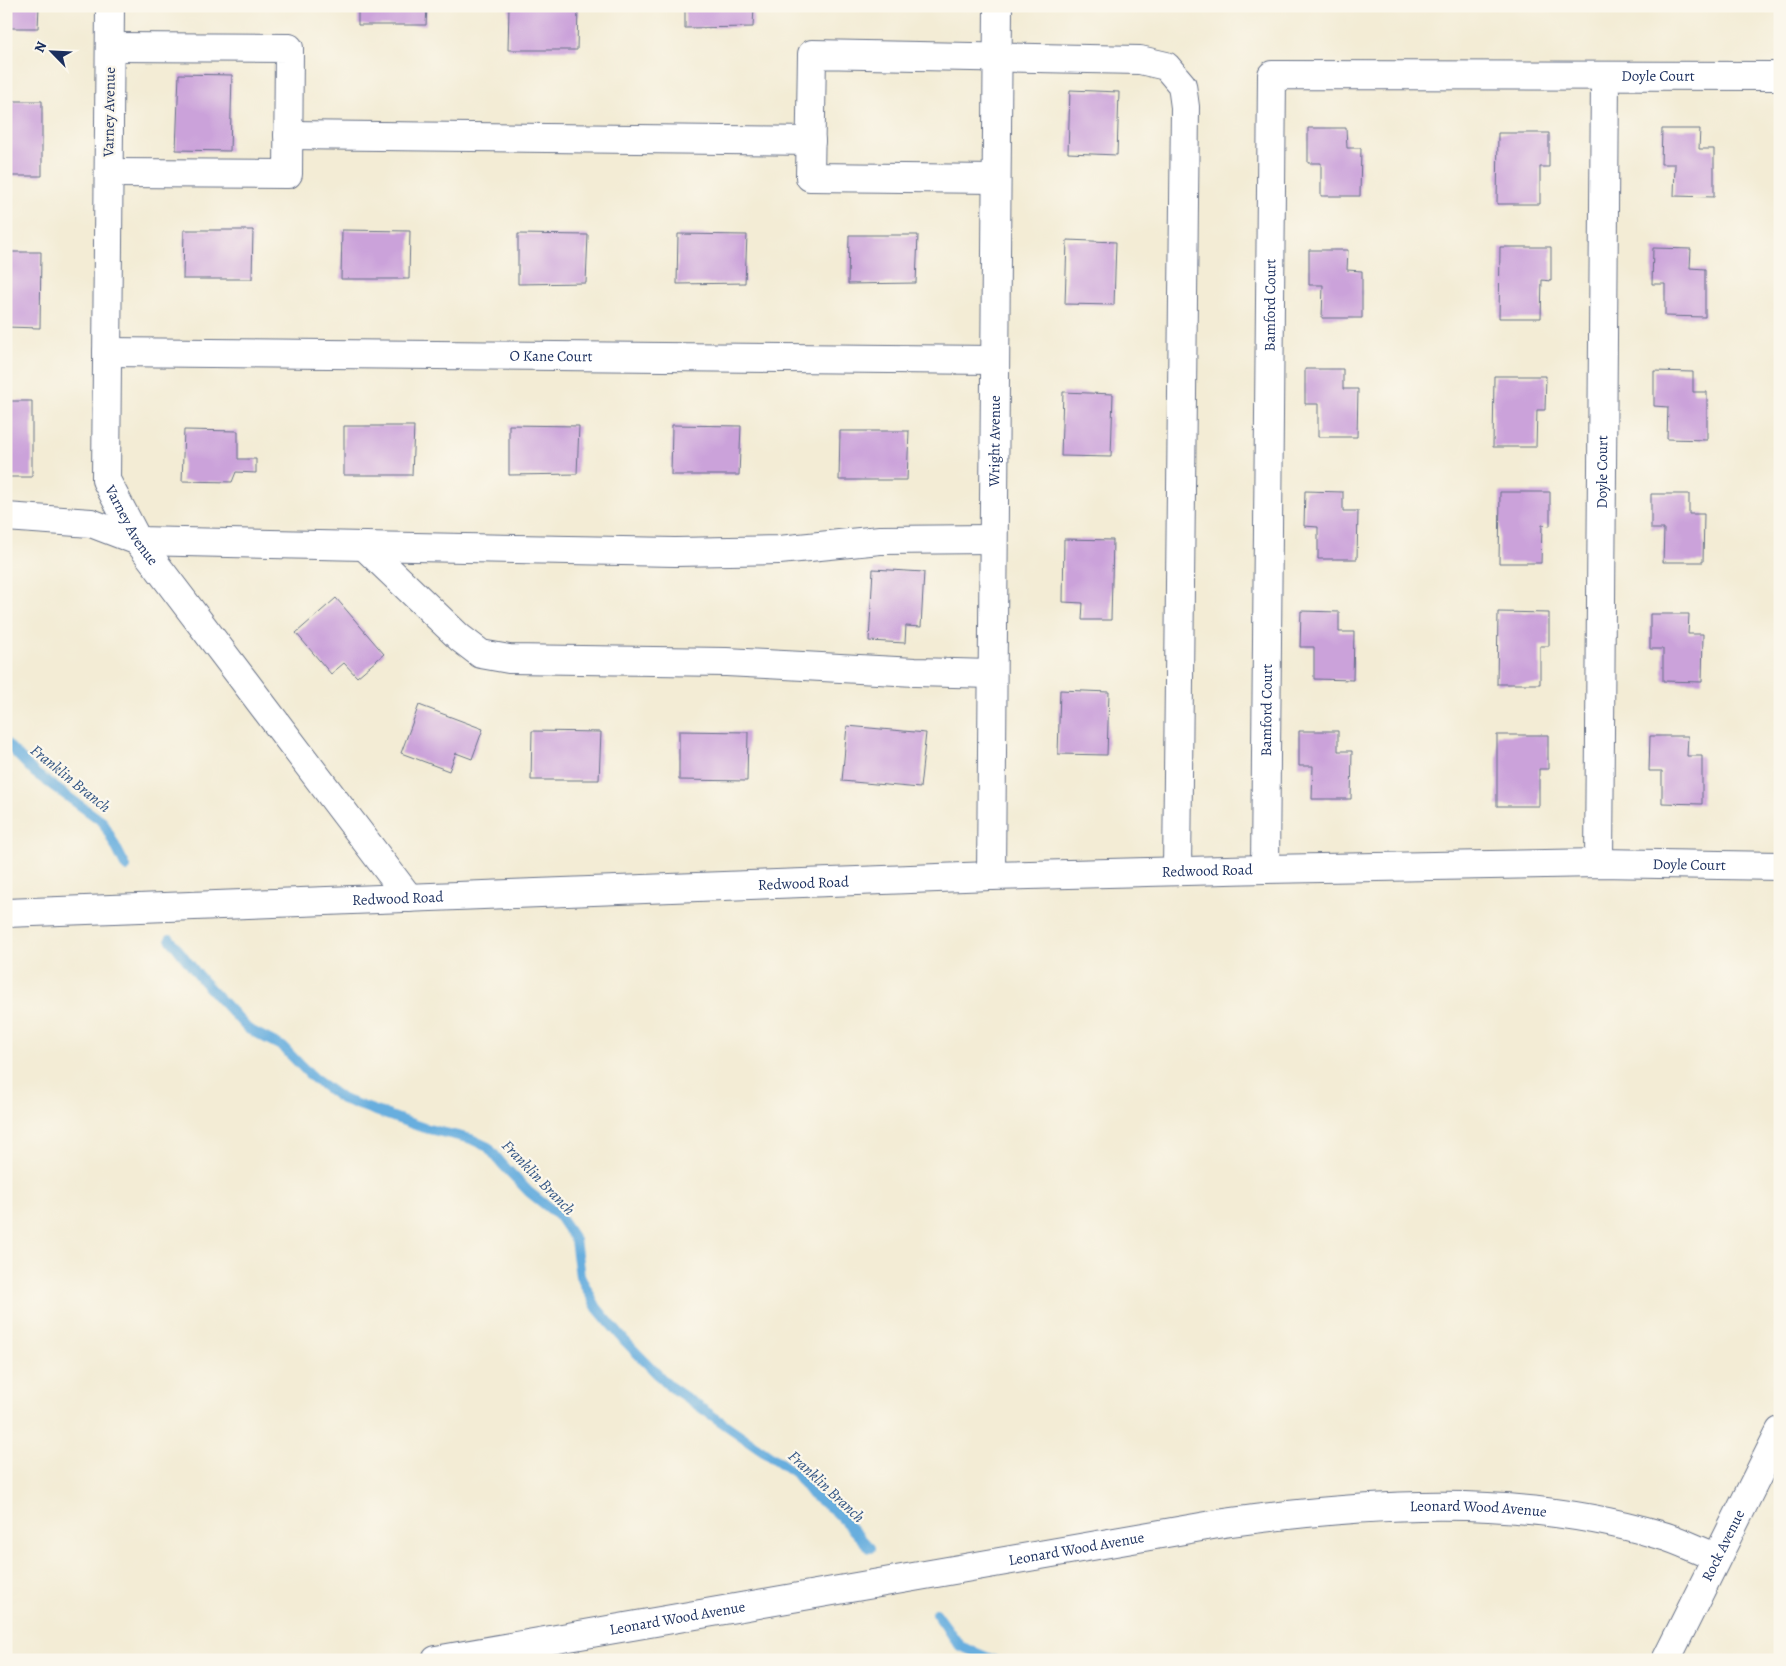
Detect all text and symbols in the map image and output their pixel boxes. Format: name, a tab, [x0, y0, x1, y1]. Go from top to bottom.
north arrow	[28, 28, 78, 78]
text: N	[30, 38, 51, 55]
street label: Doyle Court	[1621, 66, 1695, 86]
street label: Varney Avenue	[98, 67, 120, 158]
street label: Bamford Court	[1260, 259, 1280, 351]
street label: O Kane Court	[509, 346, 593, 366]
street label: Wright Avenue	[984, 395, 1005, 488]
street label: Doyle Court	[1592, 435, 1612, 509]
street label: Varney Avenue	[100, 481, 163, 570]
street label: Bamford Court	[1256, 664, 1277, 756]
water label: Franklin Branch	[26, 740, 115, 818]
street label: Doyle Court	[1652, 854, 1726, 875]
street label: Redwood Road	[1161, 859, 1254, 882]
street label: Redwood Road	[758, 871, 850, 895]
street label: Redwood Road	[352, 887, 445, 910]
water label: Franklin Branch	[497, 1135, 580, 1220]
water label: Franklin Branch	[783, 1446, 869, 1528]
street label: Leonard Wood Avenue	[1409, 1496, 1548, 1522]
street label: Rock Avenue	[1697, 1506, 1749, 1585]
street label: Leonard Wood Avenue	[1007, 1527, 1146, 1570]
street label: Leonard Wood Avenue	[608, 1596, 747, 1640]

